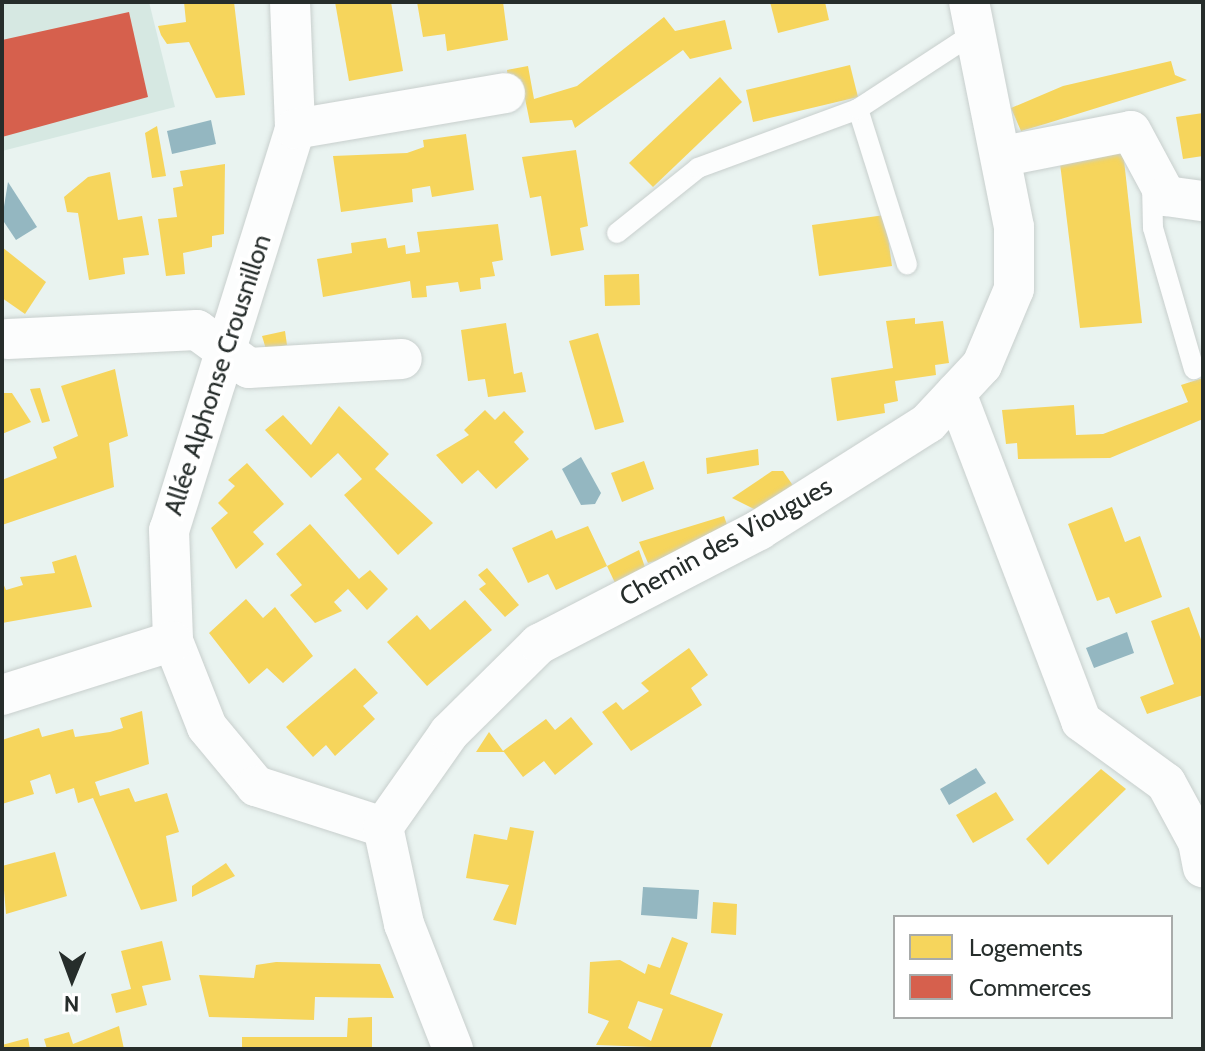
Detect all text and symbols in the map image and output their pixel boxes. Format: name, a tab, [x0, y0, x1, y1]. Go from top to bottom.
street label: Allée Alphonse Crousnillon	[158, 231, 278, 519]
street label: Chemin des Viougues	[615, 471, 837, 613]
legend	[893, 915, 1173, 1019]
text: Logements	[969, 933, 1083, 962]
north arrow	[32, 939, 112, 1019]
text: Commerces	[969, 973, 1091, 1002]
text: N	[64, 990, 80, 1017]

